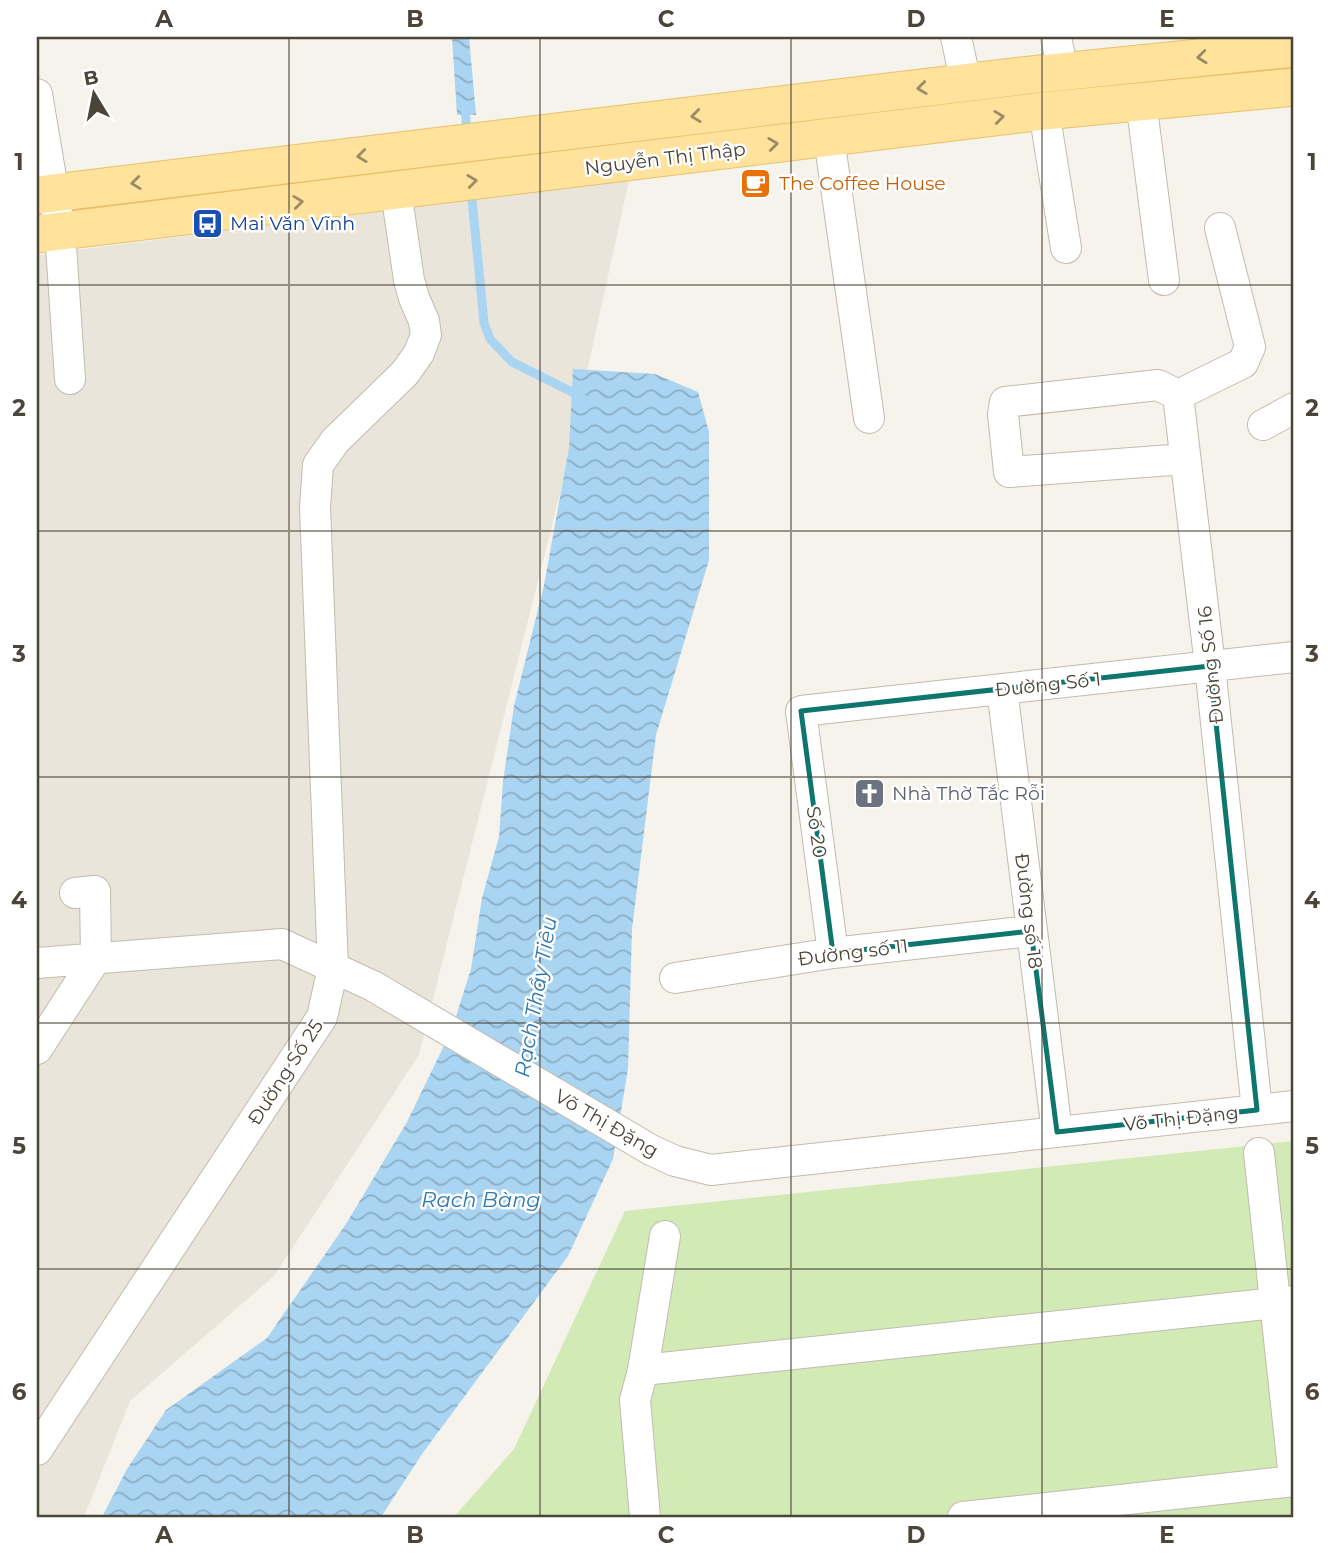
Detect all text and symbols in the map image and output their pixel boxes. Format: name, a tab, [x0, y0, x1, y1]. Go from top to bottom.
text: A	[154, 5, 173, 33]
text: B	[406, 5, 424, 33]
text: C	[658, 5, 675, 33]
text: D	[907, 5, 926, 33]
text: E	[1159, 5, 1175, 33]
one-way arrow	[1196, 49, 1207, 64]
north arrow	[60, 60, 130, 130]
text: B	[82, 65, 100, 90]
one-way arrow	[916, 81, 928, 96]
one-way arrow	[690, 108, 702, 123]
one-way arrow	[993, 109, 1005, 124]
street label: Nguyễn Thị Thập	[583, 137, 747, 180]
one-way arrow	[767, 137, 779, 152]
text: 1	[14, 148, 24, 176]
one-way arrow	[356, 148, 368, 163]
text: 1	[1307, 148, 1317, 176]
cafe icon: The Coffee House	[739, 166, 773, 200]
place label: The Coffee House	[779, 172, 946, 195]
one-way arrow	[466, 174, 478, 189]
one-way arrow	[131, 175, 142, 190]
one-way arrow	[292, 195, 304, 210]
bus stop icon: Mai Văn Vĩnh	[190, 206, 224, 240]
place label: Mai Văn Vĩnh	[230, 212, 355, 235]
text: 2	[12, 394, 26, 422]
text: 2	[1305, 394, 1319, 422]
street label: Đường Số 16	[1193, 605, 1228, 725]
text: 3	[11, 640, 26, 668]
text: 3	[1304, 640, 1319, 668]
street label: Đường Số 1	[994, 667, 1102, 701]
church icon: Nhà Thờ Tắc Rỗi	[852, 776, 886, 810]
place label: Nhà Thờ Tắc Rỗi	[892, 782, 1045, 805]
street label: Số 20	[802, 805, 832, 859]
street label: Đường số 18	[1010, 852, 1047, 970]
text: 4	[11, 886, 27, 914]
text: 4	[1304, 886, 1320, 914]
water label: Rạch Thầy Tiêu	[509, 915, 562, 1079]
street label: Đường số 11	[797, 934, 910, 971]
street label: Đường Số 25	[243, 1015, 328, 1129]
street label: Võ Thị Đặng	[551, 1085, 663, 1162]
street label: Võ Thị Đặng	[1122, 1101, 1240, 1136]
text: 5	[12, 1132, 26, 1160]
text: 5	[1305, 1132, 1319, 1160]
water label: Rạch Bàng	[421, 1187, 541, 1212]
text: 6	[12, 1378, 27, 1406]
text: 6	[1305, 1378, 1320, 1406]
text: A	[154, 1521, 173, 1549]
text: B	[406, 1521, 424, 1549]
text: C	[658, 1521, 675, 1549]
text: D	[907, 1521, 926, 1549]
text: E	[1159, 1521, 1175, 1549]

